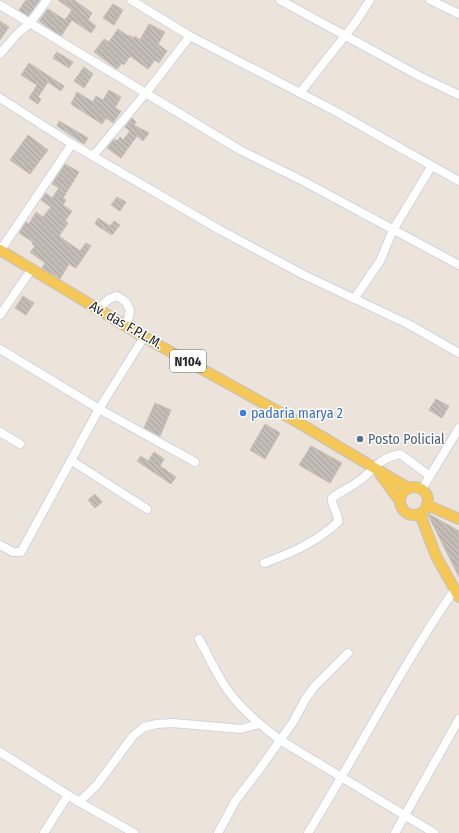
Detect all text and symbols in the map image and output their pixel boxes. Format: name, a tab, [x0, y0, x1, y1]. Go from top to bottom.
street label: Av. das F.P.L.M.	[86, 297, 166, 353]
road number: N104	[170, 350, 206, 372]
place label: padaria marya 2	[251, 405, 343, 422]
marker: padaria marya 2	[238, 408, 248, 418]
place label: Posto Policial	[368, 431, 445, 448]
marker: Posto Policial	[355, 434, 365, 444]

